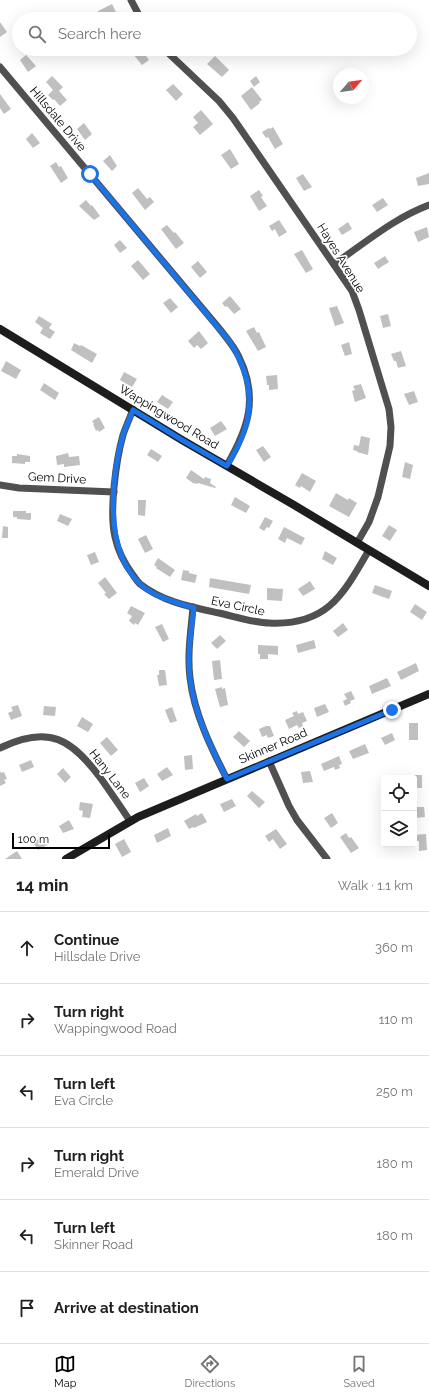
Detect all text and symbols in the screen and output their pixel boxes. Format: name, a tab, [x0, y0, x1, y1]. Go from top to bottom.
search box	[12, 12, 417, 56]
icon: search	[26, 23, 48, 45]
text: Search here	[58, 25, 141, 43]
north arrow	[333, 68, 369, 104]
street label: Hillsdale Drive	[27, 84, 89, 154]
route start	[81, 165, 99, 183]
street label: Hayes Avenue	[314, 221, 368, 295]
street label: Wappingwood Road	[117, 382, 221, 452]
street label: Gem Drive	[27, 469, 87, 487]
street label: Eva Circle	[210, 593, 266, 619]
route end	[383, 701, 401, 719]
street label: Skinner Road	[237, 725, 309, 767]
street label: Hany Lane	[86, 746, 134, 802]
map controls	[381, 775, 417, 847]
button: locate	[381, 775, 417, 811]
button: layers	[381, 811, 417, 847]
scale bar	[12, 831, 110, 850]
text: 100 m	[18, 833, 49, 846]
text: 14 min	[16, 875, 69, 895]
text: Walk · 1.1 km	[338, 878, 413, 893]
text: Continue	[54, 931, 119, 949]
icon: ahead	[16, 937, 38, 959]
text: 360 m	[375, 940, 413, 955]
text: Hillsdale Drive	[54, 949, 140, 964]
text: Turn right	[54, 1003, 124, 1021]
icon: right	[16, 1009, 38, 1031]
text: 110 m	[379, 1012, 413, 1027]
text: Wappingwood Road	[54, 1021, 177, 1036]
text: Turn left	[54, 1075, 115, 1093]
icon: left	[16, 1081, 38, 1103]
text: 250 m	[376, 1084, 413, 1099]
text: Eva Circle	[54, 1093, 113, 1108]
text: Turn right	[54, 1147, 124, 1165]
icon: right	[16, 1153, 38, 1175]
text: 180 m	[377, 1156, 413, 1171]
text: Emerald Drive	[54, 1165, 139, 1180]
text: Turn left	[54, 1219, 115, 1237]
icon: left	[16, 1225, 38, 1247]
text: 180 m	[377, 1228, 413, 1243]
text: Skinner Road	[54, 1237, 133, 1252]
icon: arrive	[16, 1297, 38, 1319]
text: Arrive at destination	[54, 1299, 199, 1317]
tab: Map	[54, 1353, 76, 1390]
tab: Directions	[185, 1353, 235, 1390]
tab: Saved	[343, 1353, 375, 1390]

